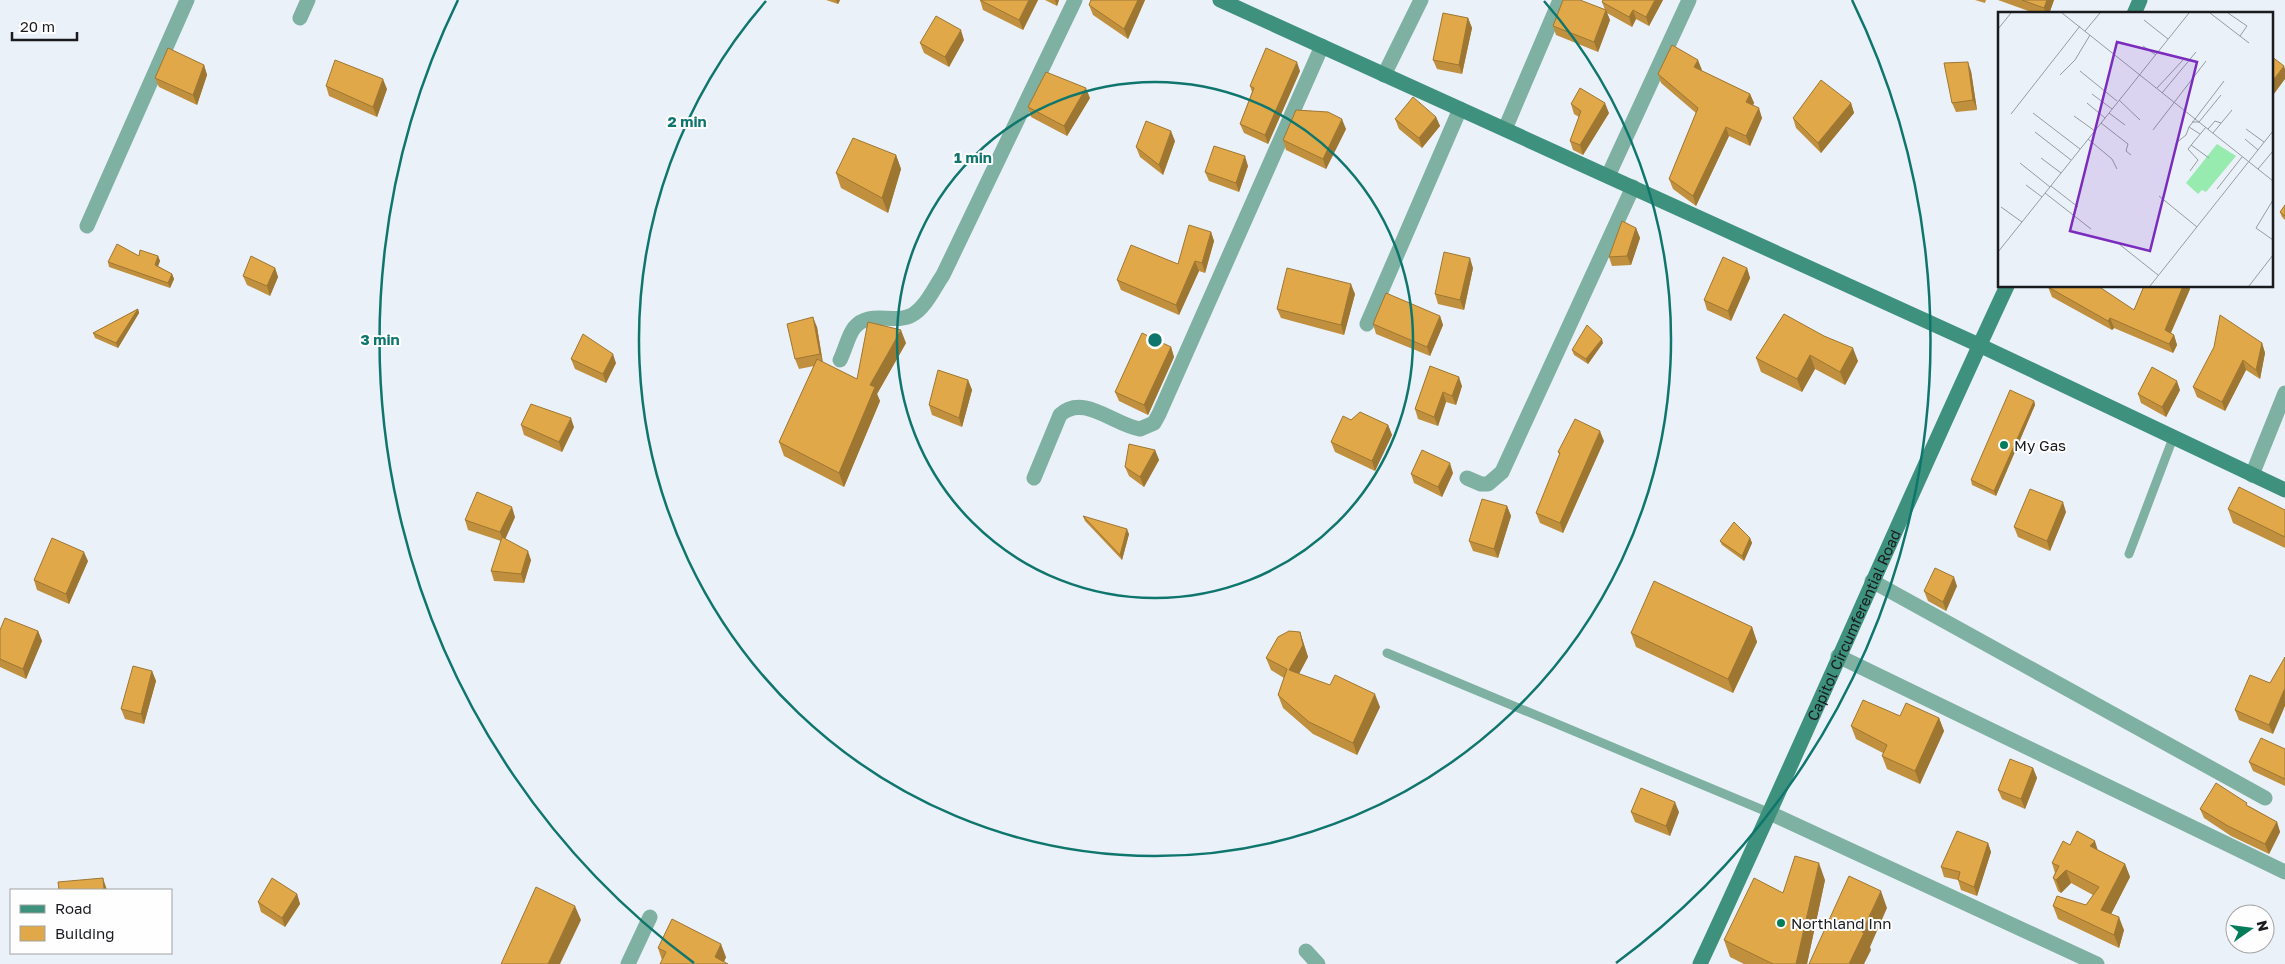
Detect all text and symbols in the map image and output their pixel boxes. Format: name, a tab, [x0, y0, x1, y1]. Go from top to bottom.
scale bar	[12, 10, 78, 42]
inset map	[1998, 12, 2272, 288]
text: 20 m	[20, 17, 55, 35]
text: 2 min	[667, 112, 707, 130]
text: 1 min	[954, 148, 992, 166]
text: 3 min	[360, 330, 400, 348]
centre of rings	[1146, 331, 1164, 349]
place label: My Gas	[2014, 436, 2066, 454]
marker: My Gas	[1998, 439, 2010, 451]
street label: Capitol Circumferential Road	[1803, 527, 1904, 724]
legend	[10, 889, 172, 954]
text: Road	[55, 899, 92, 917]
north arrow	[2225, 904, 2275, 954]
place label: Northland Inn	[1791, 914, 1891, 932]
marker: Northland Inn	[1775, 917, 1787, 929]
text: N	[2254, 919, 2273, 933]
text: Building	[55, 924, 115, 942]

